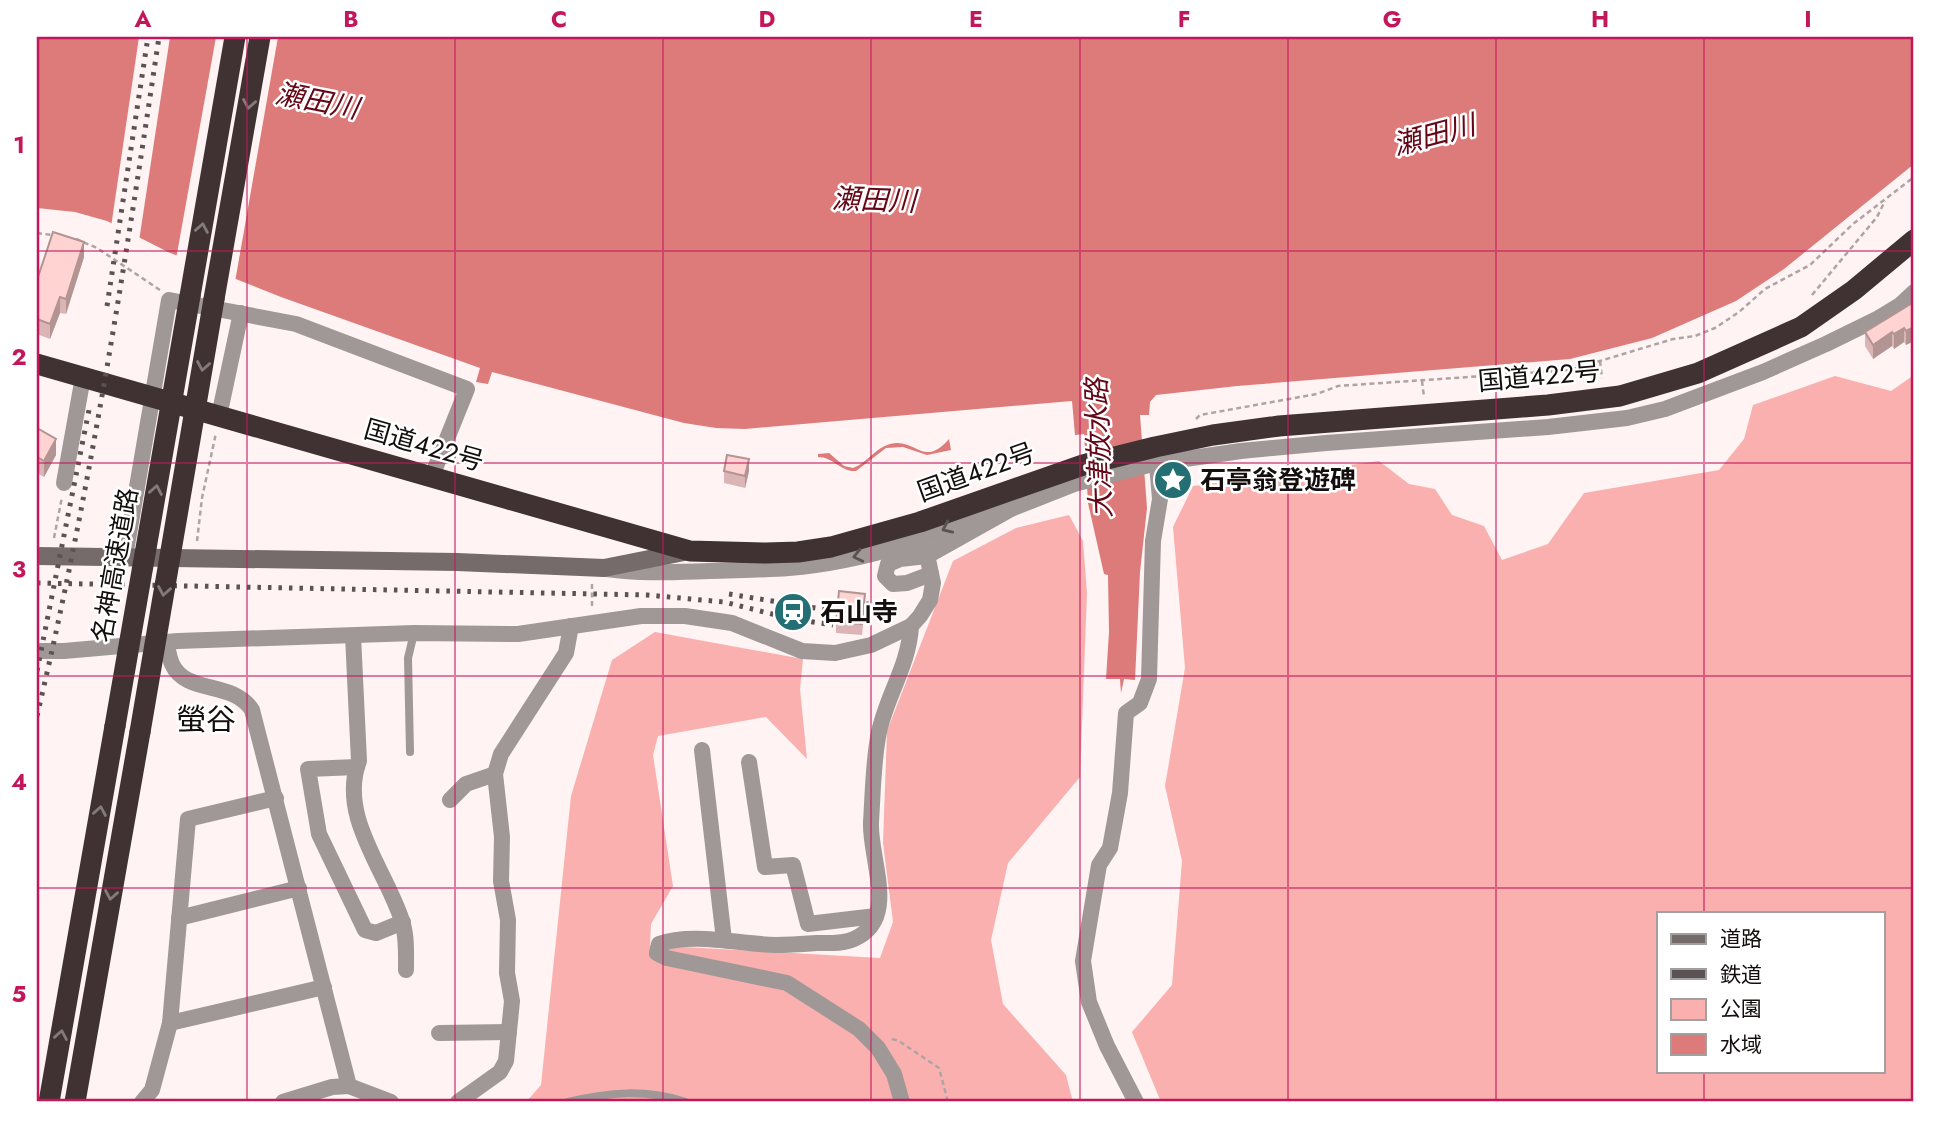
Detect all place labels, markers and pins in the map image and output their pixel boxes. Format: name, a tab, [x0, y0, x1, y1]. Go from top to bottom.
place icon: 石亭翁登遊碑	[1152, 459, 1194, 501]
place label: 石亭翁登遊碑	[1200, 461, 1356, 499]
station icon: 石山寺	[772, 591, 814, 633]
place label: 石山寺	[820, 593, 898, 631]

